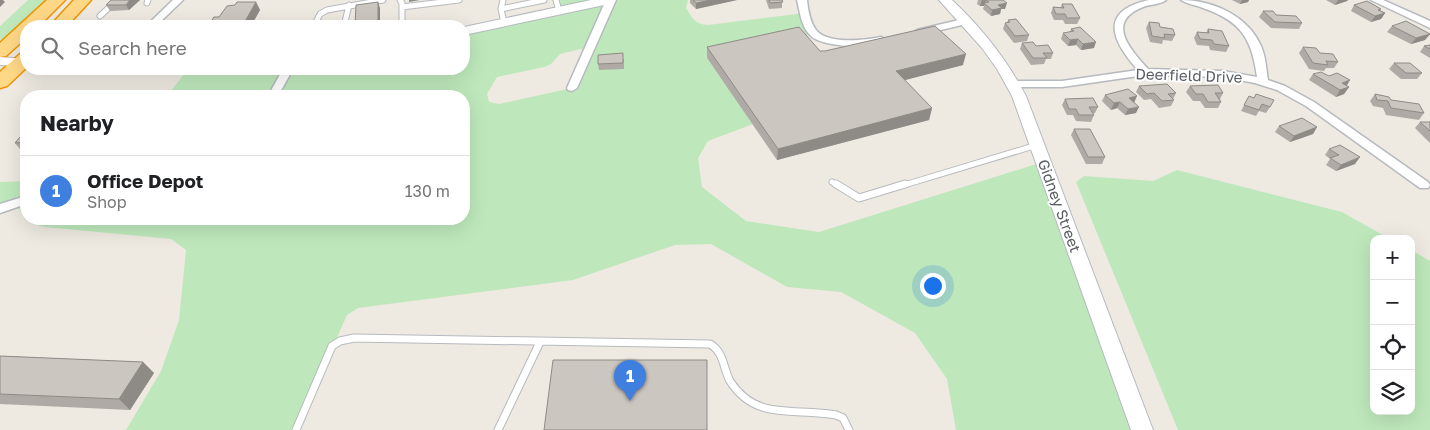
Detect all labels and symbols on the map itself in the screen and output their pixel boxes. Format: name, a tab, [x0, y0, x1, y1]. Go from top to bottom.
street label: Deerfield Drive	[1135, 64, 1243, 86]
street label: Gidney Street	[1035, 157, 1085, 255]
your location	[920, 273, 946, 299]
pin: 1	[614, 360, 646, 401]

